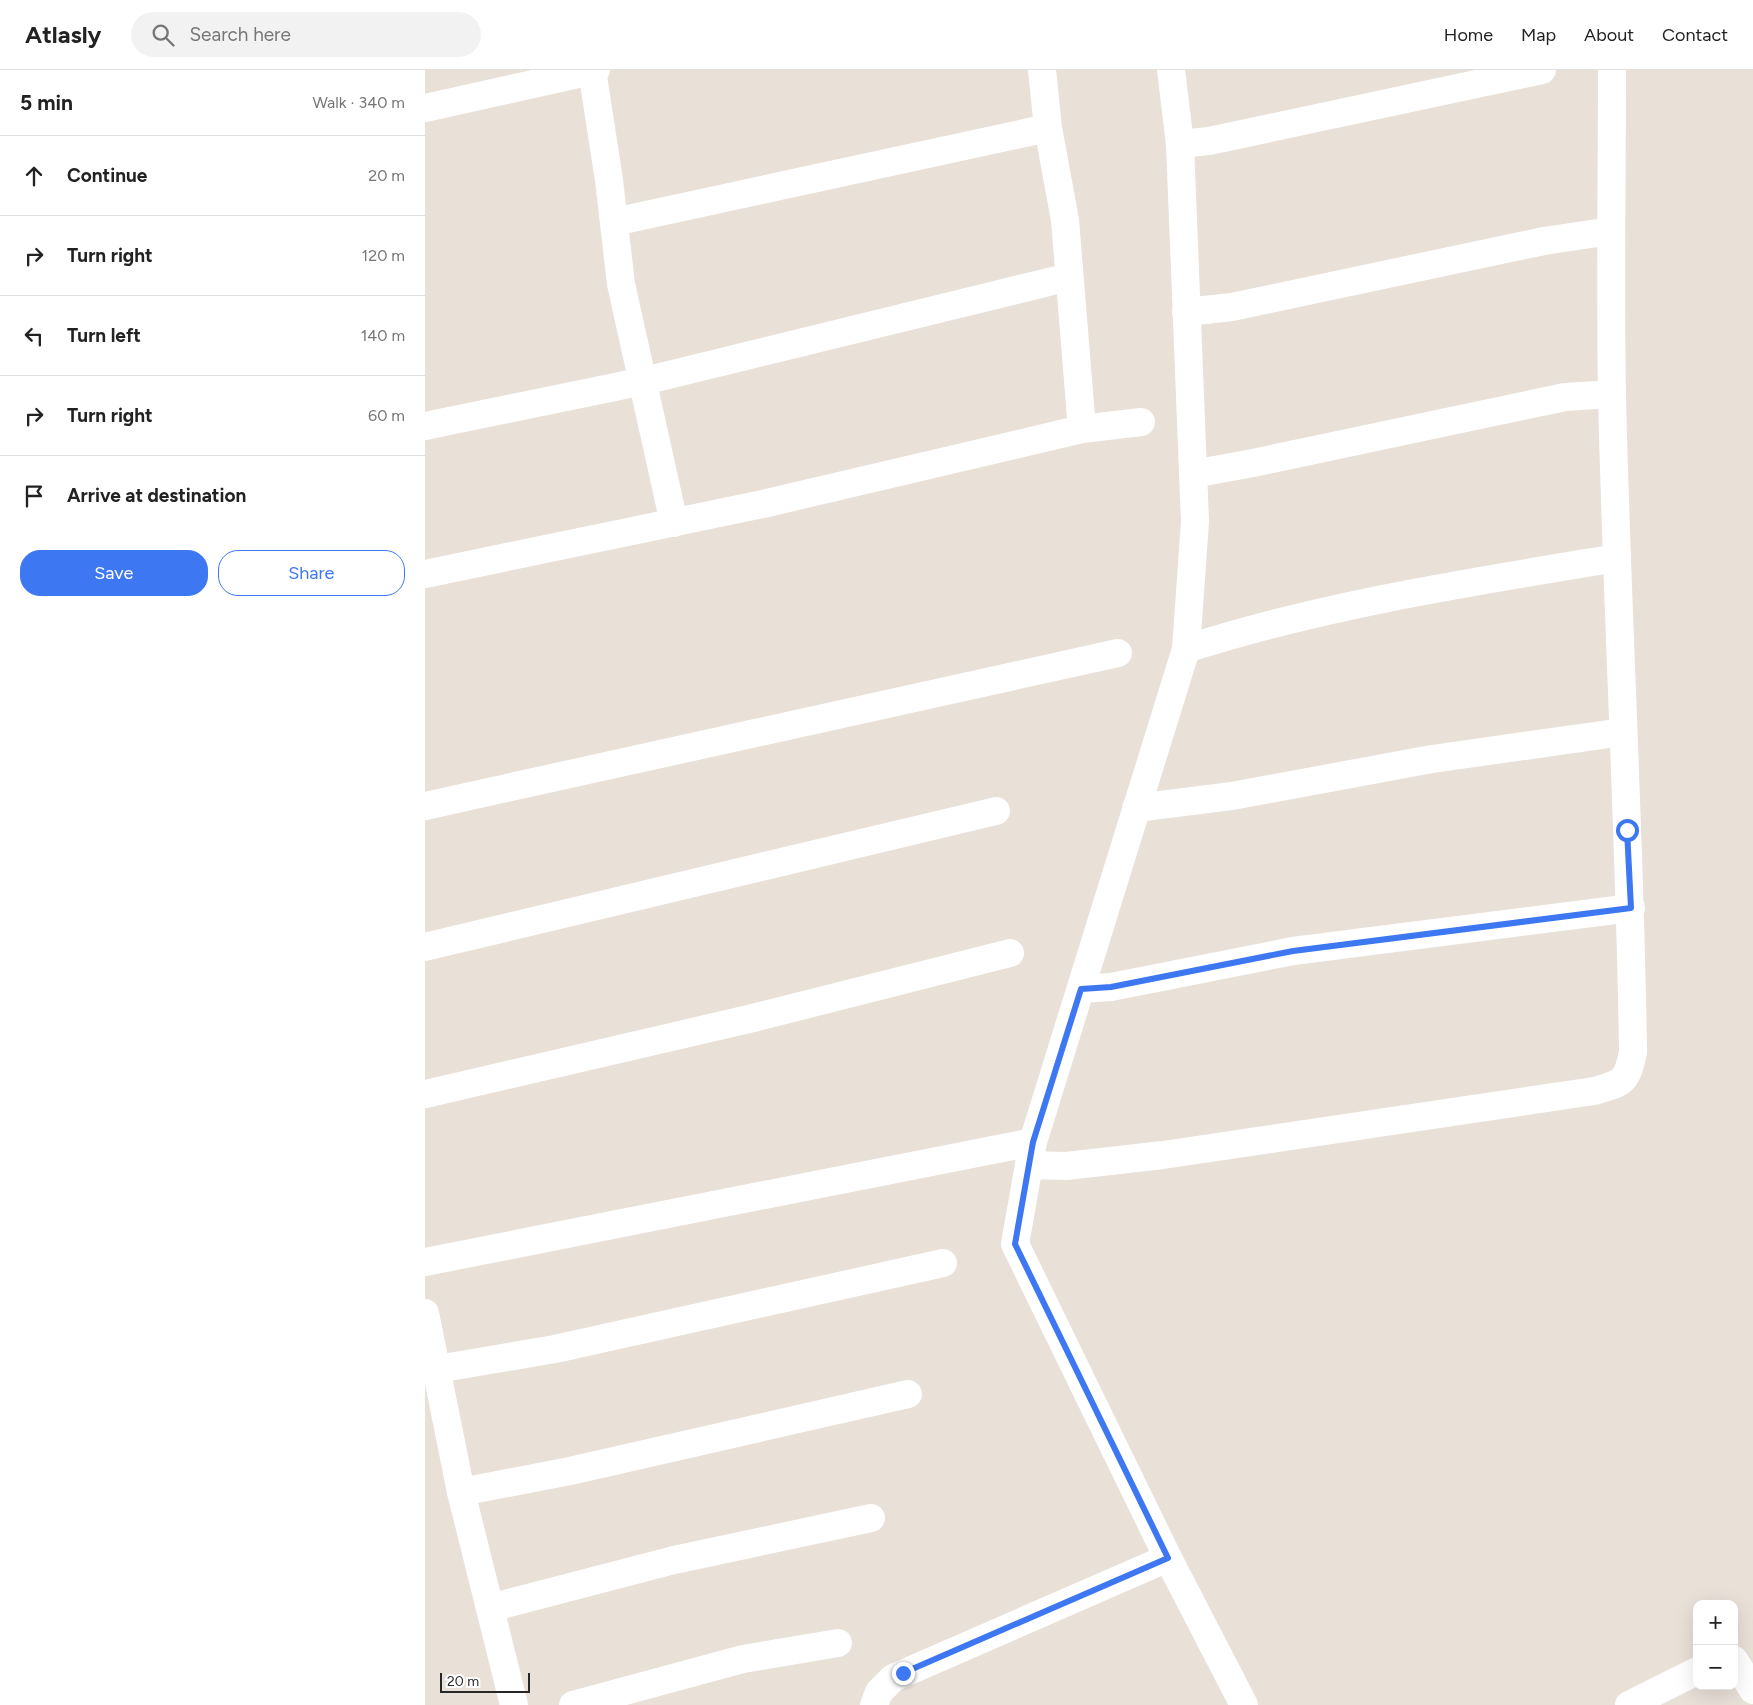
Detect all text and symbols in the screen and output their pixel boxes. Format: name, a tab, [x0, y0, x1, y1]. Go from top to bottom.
search box	[131, 12, 481, 57]
text: Atlasly	[25, 20, 101, 49]
icon: search	[149, 21, 177, 49]
text: Search here	[189, 23, 291, 46]
text: Home	[1444, 24, 1493, 46]
text: Map	[1521, 24, 1556, 46]
text: About	[1584, 24, 1634, 46]
text: Contact	[1662, 24, 1728, 46]
text: 5 min	[20, 90, 73, 115]
text: Walk · 340 m	[312, 93, 405, 112]
icon: ahead	[20, 162, 48, 190]
text: Continue	[67, 164, 147, 187]
text: 20 m	[368, 166, 405, 185]
icon: right	[20, 242, 48, 270]
text: Turn right	[67, 244, 153, 267]
text: 120 m	[362, 246, 405, 265]
icon: left	[20, 322, 48, 350]
text: Turn left	[67, 324, 141, 347]
text: 140 m	[361, 326, 405, 345]
icon: right	[20, 402, 48, 430]
text: Turn right	[67, 404, 153, 427]
text: 60 m	[368, 406, 405, 425]
icon: arrive	[20, 482, 48, 510]
text: Arrive at destination	[67, 484, 246, 507]
button: Save	[20, 550, 208, 596]
button: Share	[218, 550, 405, 596]
route start	[1616, 819, 1639, 842]
map controls	[1693, 1600, 1738, 1690]
button: +	[1693, 1600, 1738, 1645]
button: −	[1693, 1645, 1738, 1690]
route end	[892, 1662, 915, 1685]
scale bar	[440, 1670, 530, 1693]
text: 20 m	[447, 1673, 479, 1690]

